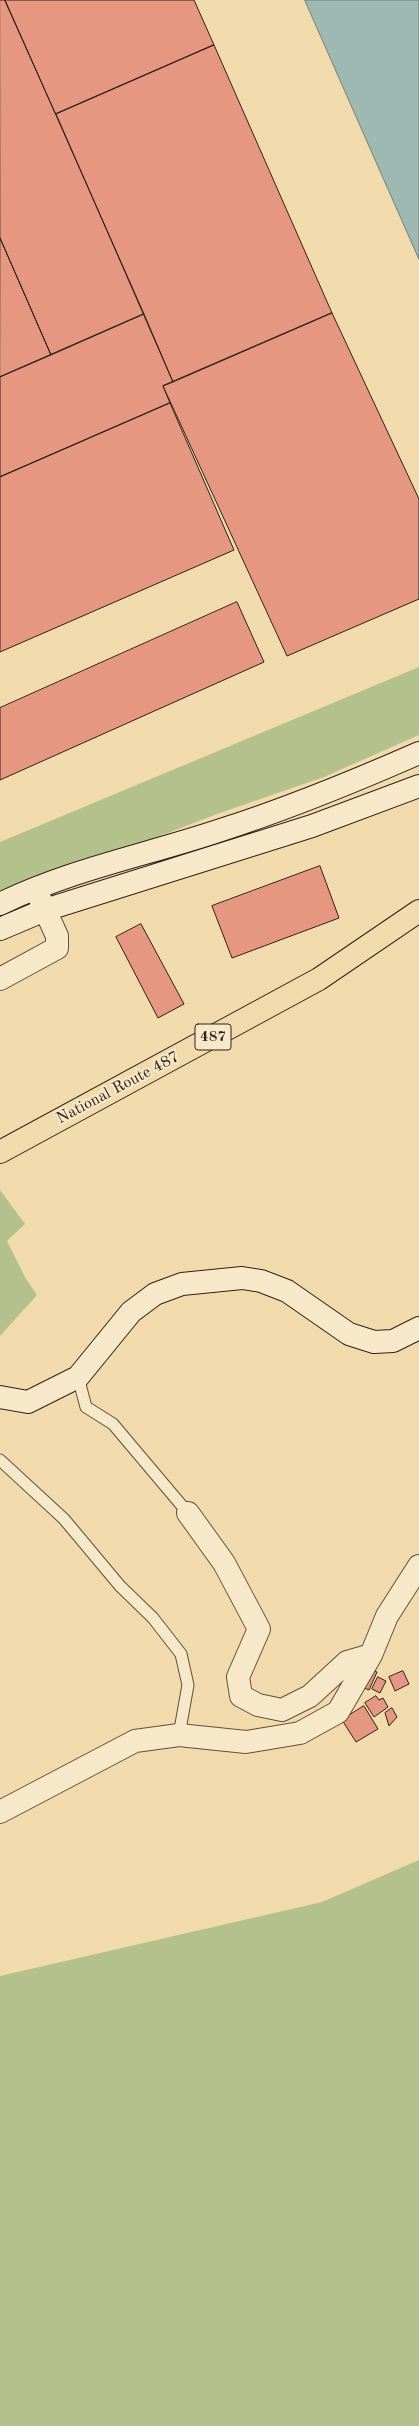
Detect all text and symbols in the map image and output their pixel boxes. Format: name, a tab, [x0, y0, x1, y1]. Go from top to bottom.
road number: 487	[195, 1024, 231, 1050]
street label: National Route 487	[53, 1047, 183, 1129]

